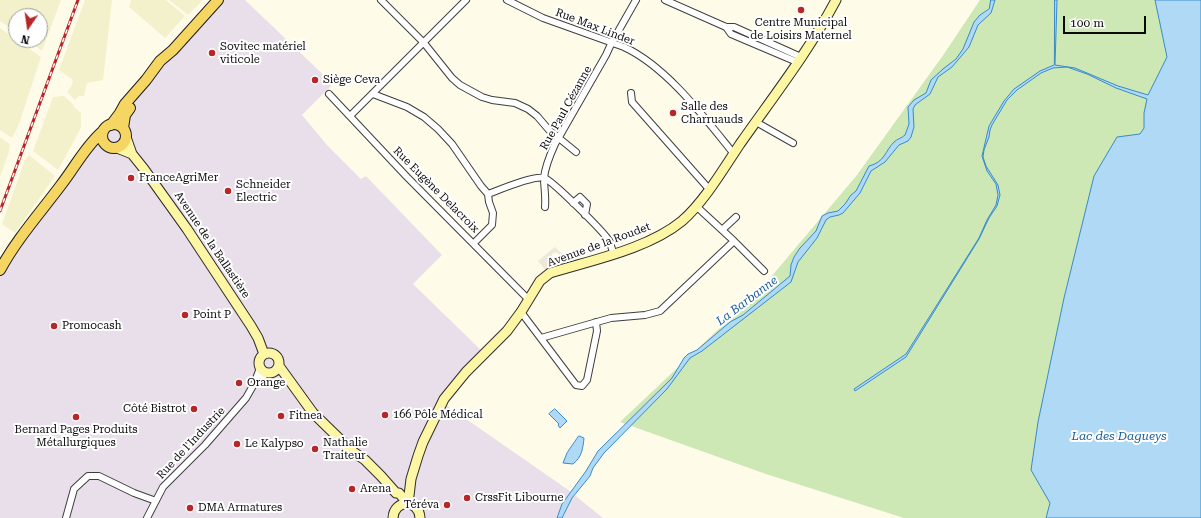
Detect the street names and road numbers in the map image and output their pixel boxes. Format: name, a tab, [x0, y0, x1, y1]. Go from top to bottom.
street label: Rue Max Linder	[554, 6, 636, 48]
street label: Rue Paul Cézanne	[537, 64, 595, 152]
street label: Rue Eugène Delacroix	[390, 144, 482, 236]
street label: Avenue de la Ballastière	[171, 189, 253, 301]
street label: Avenue de la Roudet	[546, 220, 652, 270]
street label: Rue de l'Industrie	[154, 404, 228, 482]

